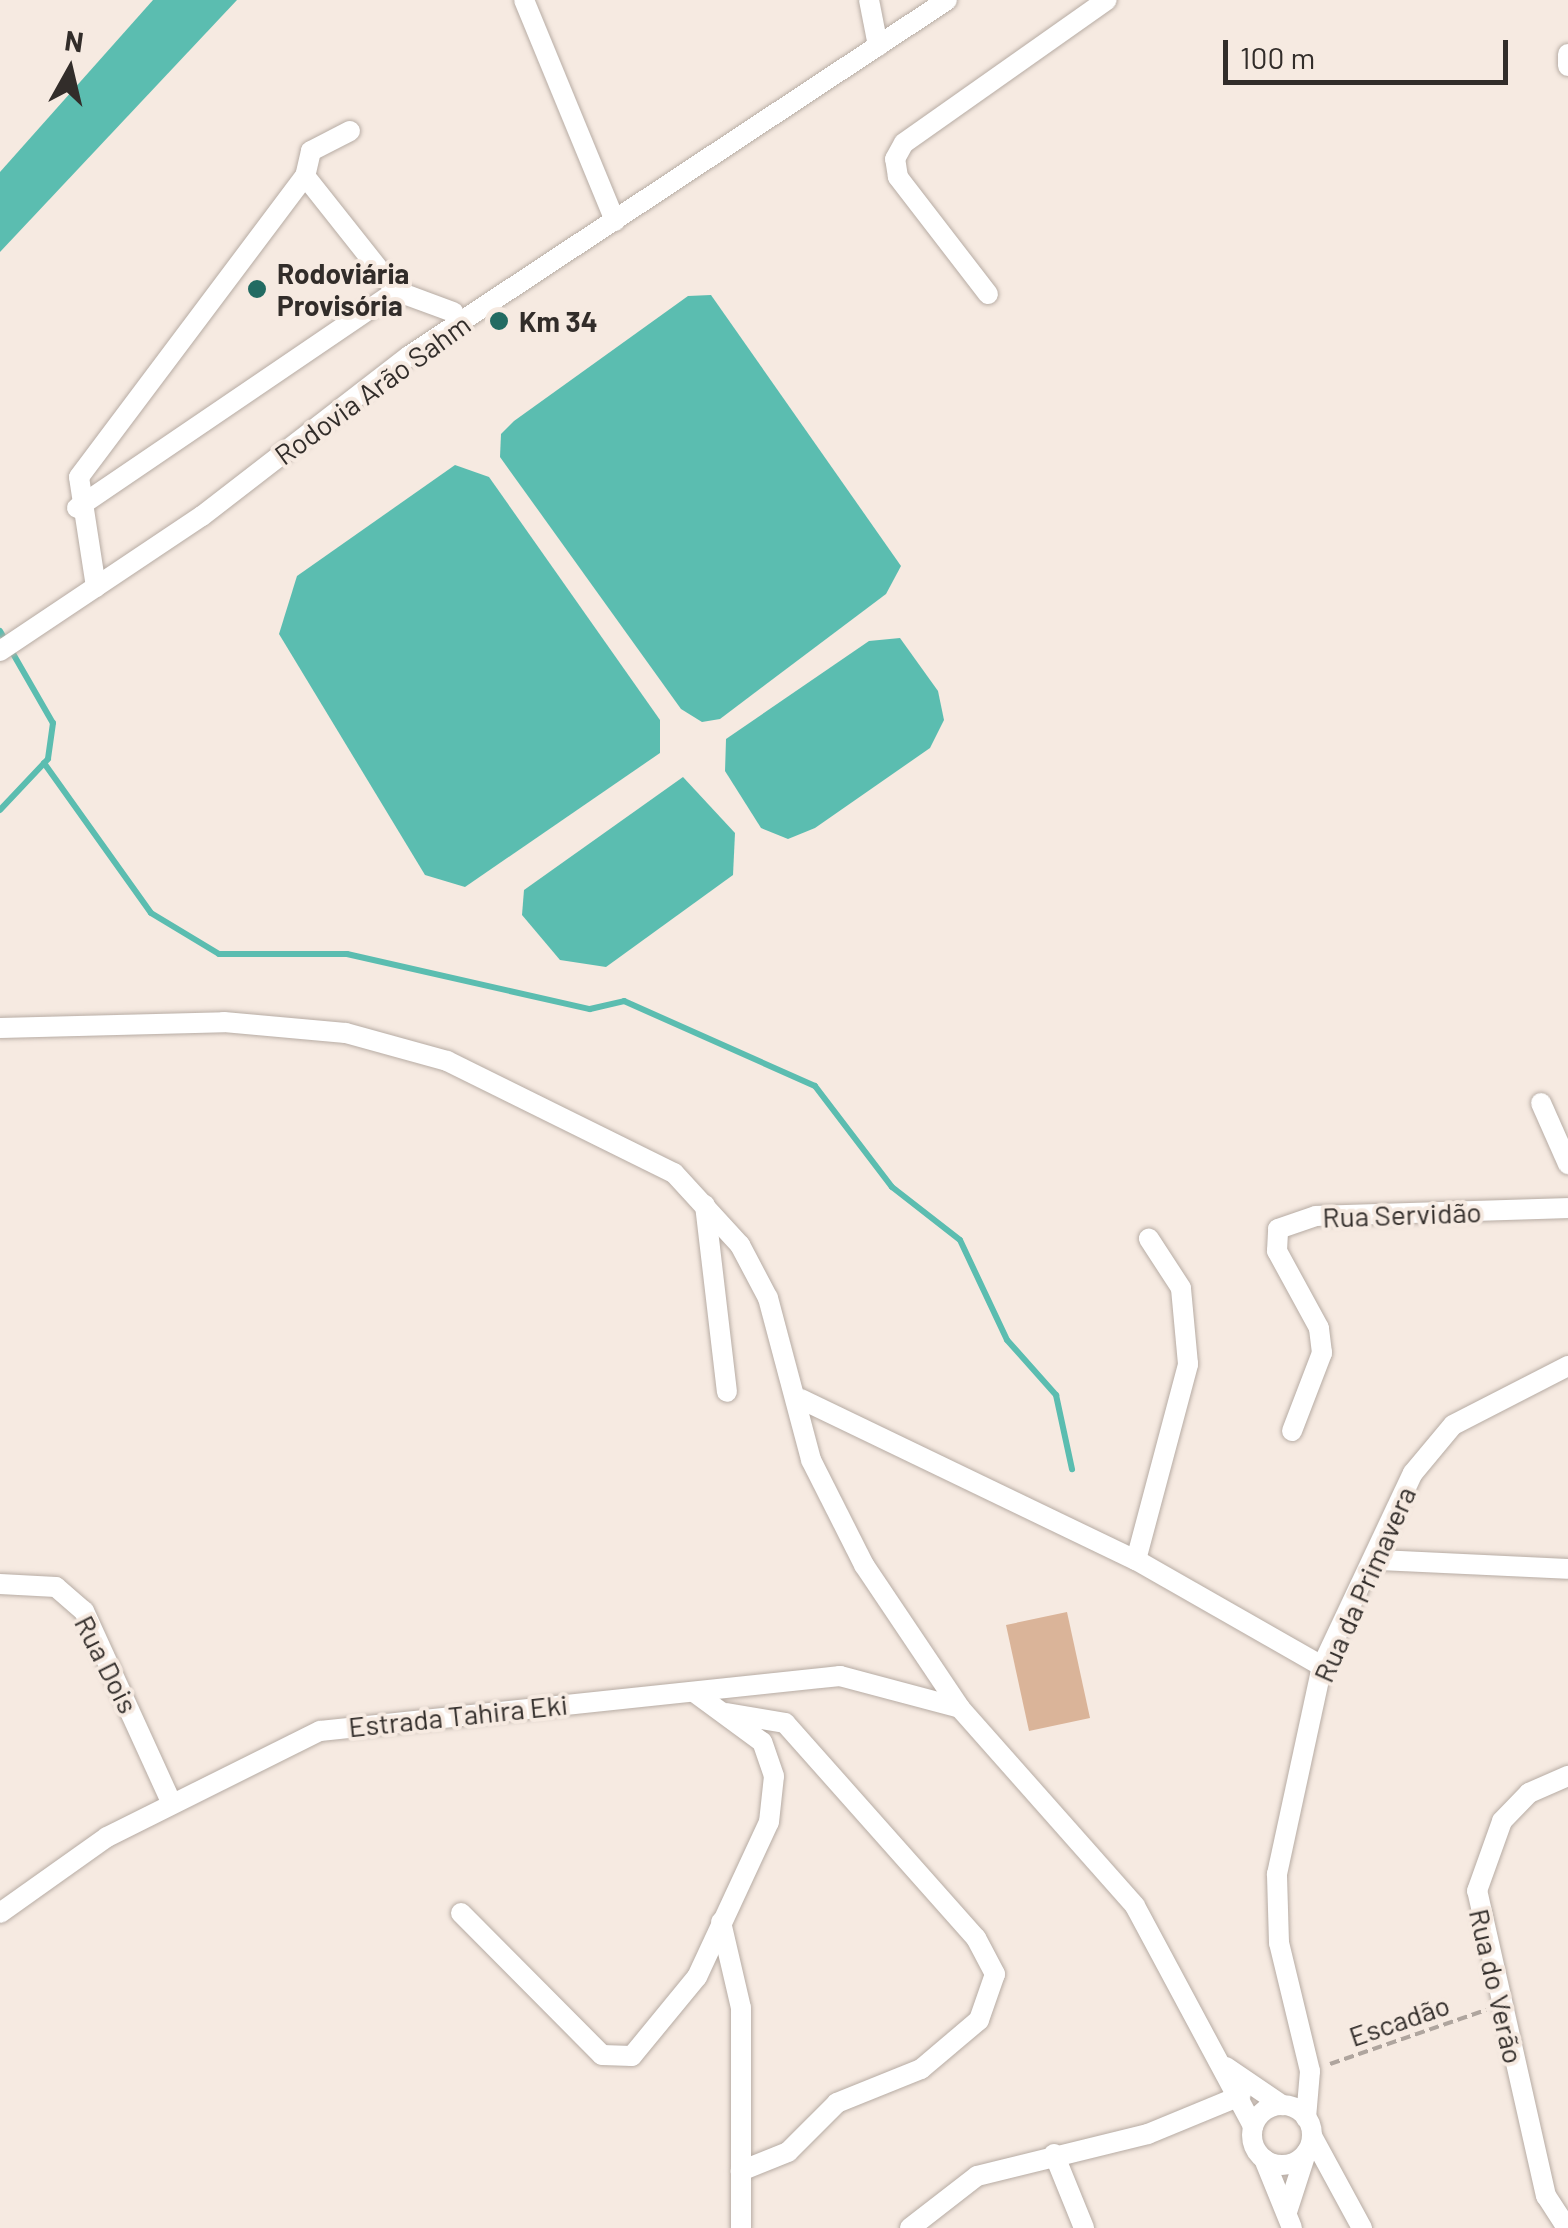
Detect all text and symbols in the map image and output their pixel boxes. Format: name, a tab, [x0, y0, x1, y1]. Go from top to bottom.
north arrow	[20, 20, 120, 120]
scale bar	[1228, 20, 1513, 82]
text: N	[63, 22, 86, 58]
text: 100 m	[1240, 39, 1315, 75]
place label: Rodoviária Provisória	[277, 256, 409, 322]
marker: Rodoviária Provisória	[246, 278, 268, 300]
place label: Km 34	[519, 304, 598, 338]
street label: Rodovia Arão Sahm	[268, 307, 476, 471]
marker: Km 34	[488, 310, 510, 332]
street label: Rua Servidão	[1322, 1194, 1482, 1234]
street label: Rua da Primavera	[1306, 1481, 1422, 1687]
street label: Rua Dois	[68, 1609, 146, 1719]
street label: Estrada Tahira Eki	[347, 1687, 569, 1743]
street label: Rua do Verão	[1463, 1905, 1531, 2067]
street label: Escadão	[1344, 1987, 1454, 2053]

